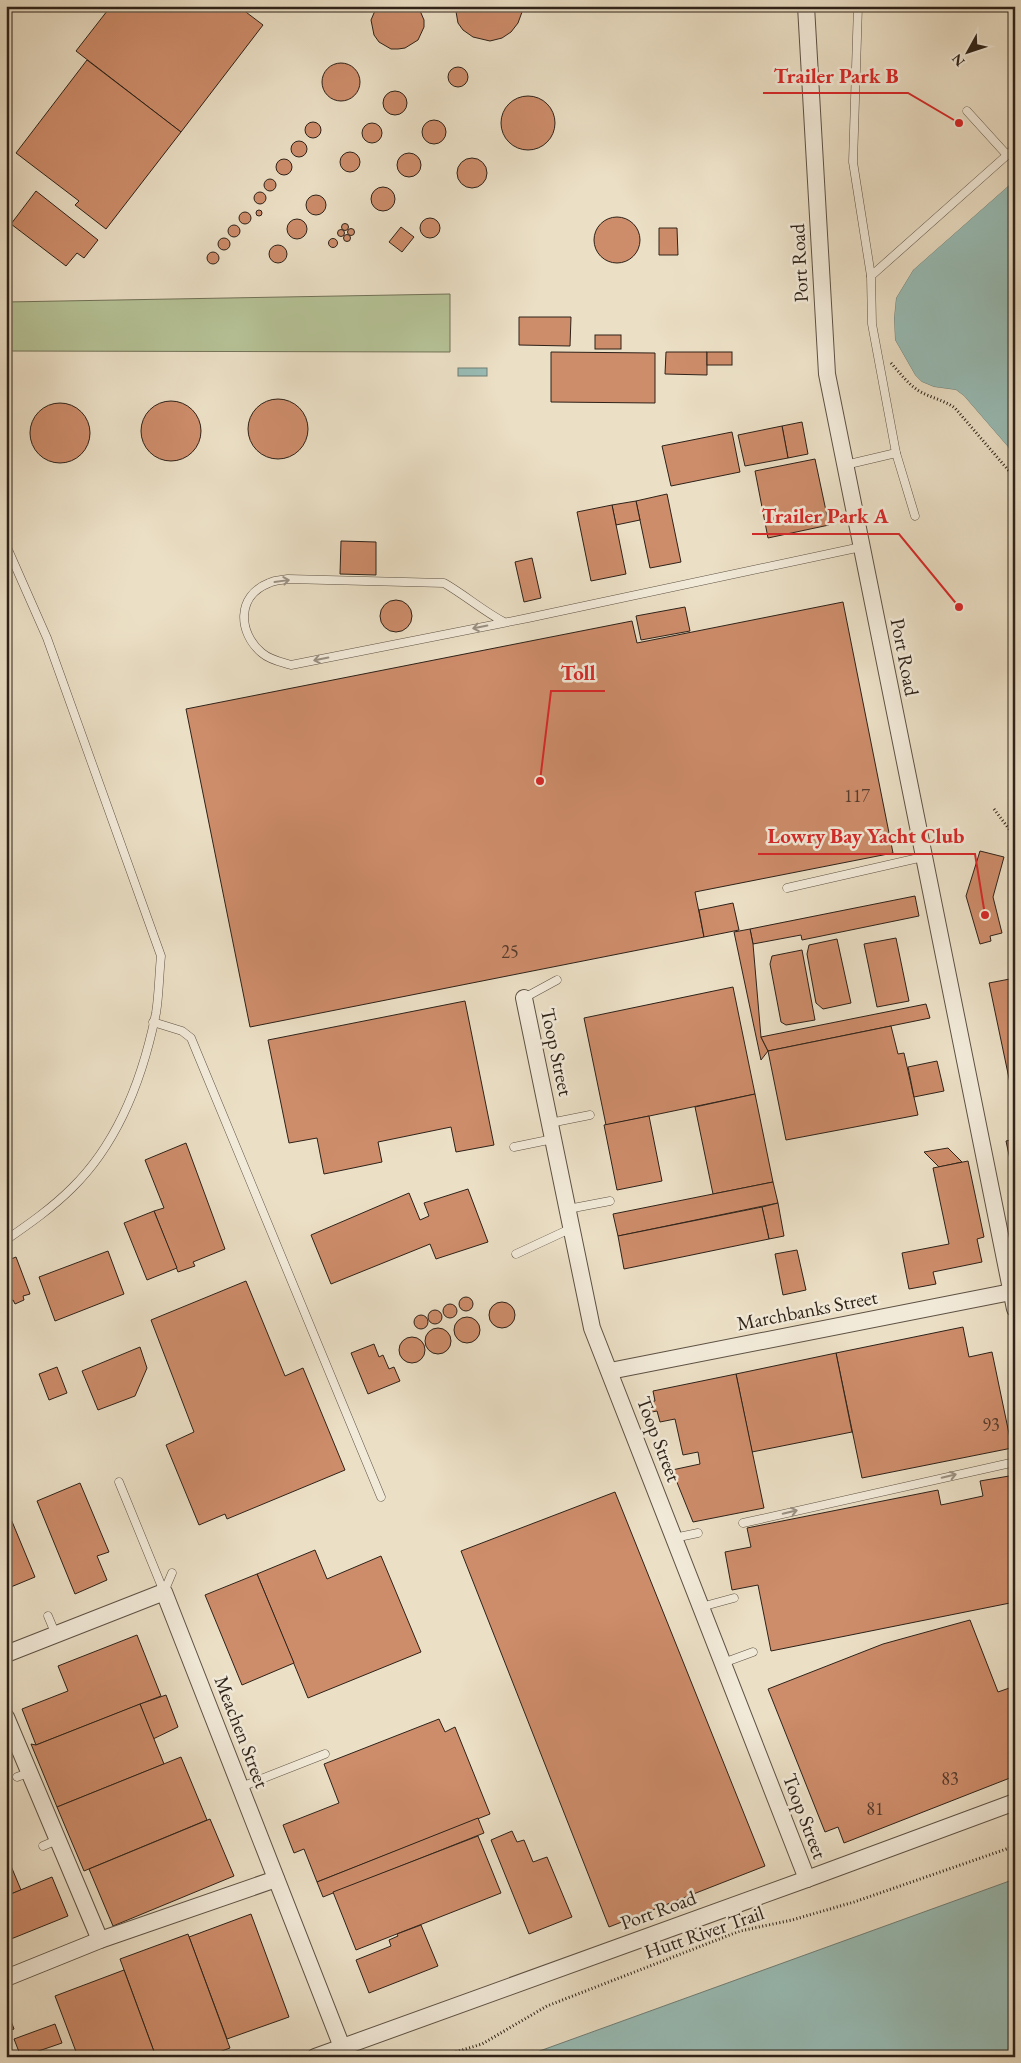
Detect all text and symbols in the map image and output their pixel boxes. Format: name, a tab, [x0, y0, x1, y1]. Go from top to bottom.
north arrow	[944, 28, 994, 78]
text: N	[947, 50, 969, 70]
callout: Trailer Park B	[763, 57, 908, 93]
text: Trailer Park B	[773, 62, 899, 89]
street label: Port Road	[784, 222, 814, 303]
callout: Trailer Park A	[752, 498, 899, 534]
text: Trailer Park A	[761, 502, 889, 529]
one-way arrow	[274, 575, 290, 585]
street label: Port Road	[885, 616, 925, 699]
one-way arrow	[473, 623, 489, 633]
one-way arrow	[313, 655, 329, 665]
callout: Toll	[551, 655, 605, 691]
text: Toll	[561, 659, 595, 686]
house number: 117	[844, 784, 870, 807]
callout: Lowry Bay Yacht Club	[758, 818, 975, 854]
text: Lowry Bay Yacht Club	[768, 822, 964, 849]
house number: 25	[501, 940, 519, 963]
street label: Toop Street	[535, 1006, 579, 1099]
street label: Marchbanks Street	[734, 1283, 880, 1336]
street label: Toop Street	[631, 1393, 687, 1486]
house number: 93	[982, 1413, 1000, 1436]
one-way arrow	[940, 1471, 956, 1481]
one-way arrow	[782, 1507, 798, 1516]
street label: Meachen Street	[209, 1672, 276, 1792]
house number: 83	[941, 1767, 959, 1790]
street label: Toop Street	[777, 1770, 833, 1863]
house number: 81	[866, 1797, 884, 1820]
street label: Port Road	[617, 1884, 700, 1936]
street label: Hutt River Trail	[641, 1899, 767, 1965]

